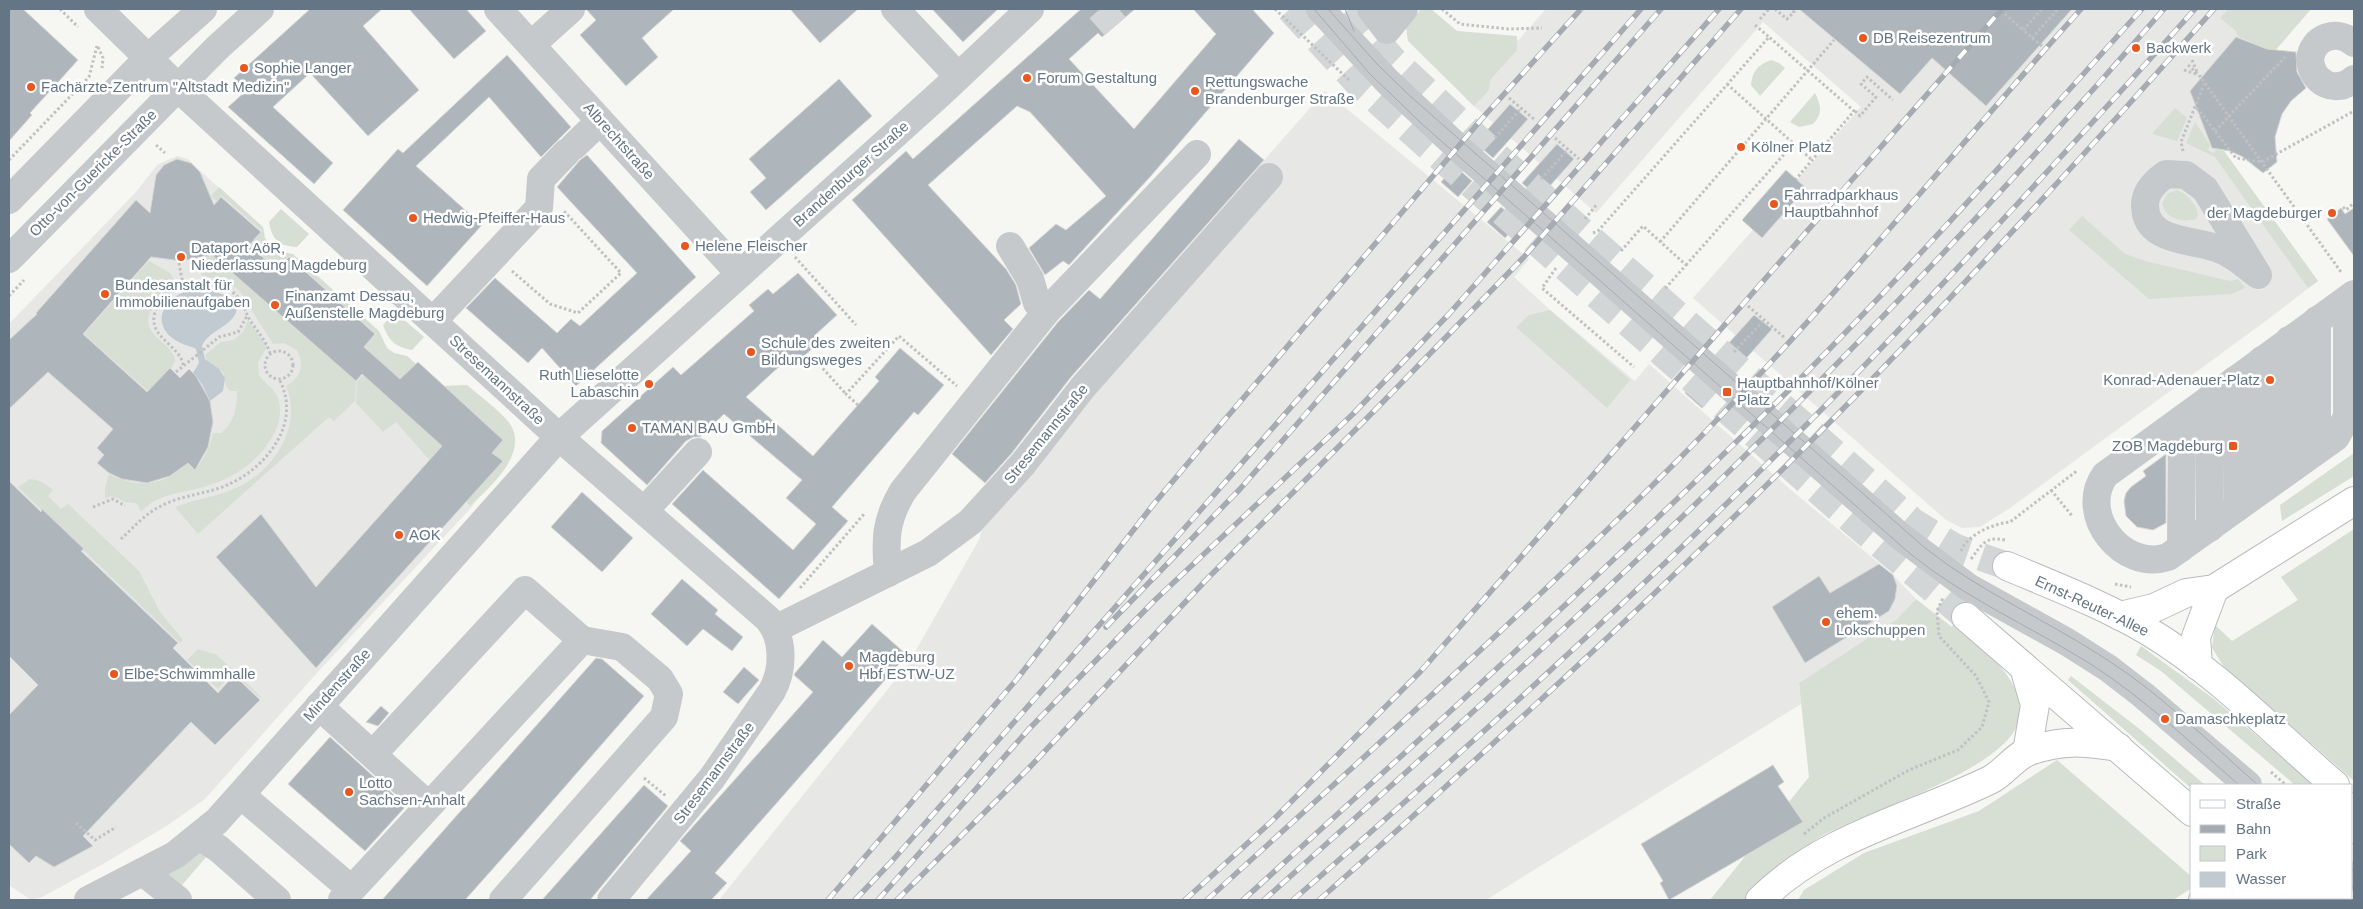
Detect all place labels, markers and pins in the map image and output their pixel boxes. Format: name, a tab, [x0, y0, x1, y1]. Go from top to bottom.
place label: DB Reisezentrum	[1873, 29, 1991, 46]
marker: DB Reisezentrum	[1857, 32, 1869, 44]
place label: Backwerk	[2146, 39, 2212, 56]
marker: Backwerk	[2130, 42, 2142, 54]
place label: Sophie Langer	[254, 59, 352, 76]
marker: Sophie Langer	[238, 62, 250, 74]
place label: Forum Gestaltung	[1037, 69, 1157, 86]
marker: Forum Gestaltung	[1021, 72, 1033, 84]
place label: Rettungswache Brandenburger Straße	[1205, 73, 1354, 107]
place label: Fachärzte-Zentrum "Altstadt Medizin"	[41, 78, 289, 95]
marker: Fachärzte-Zentrum "Altstadt Medizin"	[25, 81, 37, 93]
marker: Rettungswache Brandenburger Straße	[1189, 85, 1201, 97]
place label: Kölner Platz	[1751, 138, 1832, 155]
marker: Kölner Platz	[1735, 141, 1747, 153]
place label: Fahrradparkhaus Hauptbahnhof	[1784, 186, 1898, 220]
marker: Fahrradparkhaus Hauptbahnhof	[1768, 198, 1780, 210]
place label: der Magdeburger	[2207, 204, 2322, 221]
marker: der Magdeburger	[2326, 207, 2338, 219]
place label: Hedwig-Pfeiffer-Haus	[423, 209, 565, 226]
marker: Hedwig-Pfeiffer-Haus	[407, 212, 419, 224]
place label: Helene Fleischer	[695, 237, 808, 254]
place label: Dataport AöR, Niederlassung Magdeburg	[191, 239, 367, 273]
marker: Helene Fleischer	[679, 240, 691, 252]
marker: Dataport AöR, Niederlassung Magdeburg	[175, 251, 187, 263]
place label: Bundesanstalt für Immobilienaufgaben	[115, 276, 250, 310]
place label: Finanzamt Dessau, Außenstelle Magdeburg	[285, 287, 444, 321]
marker: Bundesanstalt für Immobilienaufgaben	[99, 288, 111, 300]
marker: Finanzamt Dessau, Außenstelle Magdeburg	[269, 299, 281, 311]
place label: Schule des zweiten Bildungsweges	[761, 334, 890, 368]
marker: Schule des zweiten Bildungsweges	[745, 346, 757, 358]
place label: Ruth Lieselotte Labaschin	[539, 366, 639, 400]
place label: Konrad-Adenauer-Platz	[2103, 371, 2260, 388]
place label: Hauptbahnhof/Kölner Platz	[1737, 374, 1879, 408]
marker: Konrad-Adenauer-Platz	[2264, 374, 2276, 386]
marker: Ruth Lieselotte Labaschin	[643, 378, 655, 390]
marker: Hauptbahnhof/Kölner Platz	[1721, 386, 1733, 398]
place label: TAMAN BAU GmbH	[642, 419, 776, 436]
marker: TAMAN BAU GmbH	[626, 422, 638, 434]
place label: ZOB Magdeburg	[2112, 437, 2223, 454]
marker: ZOB Magdeburg	[2227, 440, 2239, 452]
place label: AOK	[409, 526, 441, 543]
marker: AOK	[393, 529, 405, 541]
place label: ehem. Lokschuppen	[1836, 604, 1925, 638]
marker: ehem. Lokschuppen	[1820, 616, 1832, 628]
place label: Magdeburg Hbf ESTW-UZ	[859, 648, 955, 682]
marker: Magdeburg Hbf ESTW-UZ	[843, 660, 855, 672]
place label: Elbe-Schwimmhalle	[124, 665, 256, 682]
marker: Elbe-Schwimmhalle	[108, 668, 120, 680]
place label: Damaschkeplatz	[2175, 710, 2286, 727]
marker: Damaschkeplatz	[2159, 713, 2171, 725]
place label: Lotto Sachsen-Anhalt	[359, 774, 466, 808]
marker: Lotto Sachsen-Anhalt	[343, 786, 355, 798]

